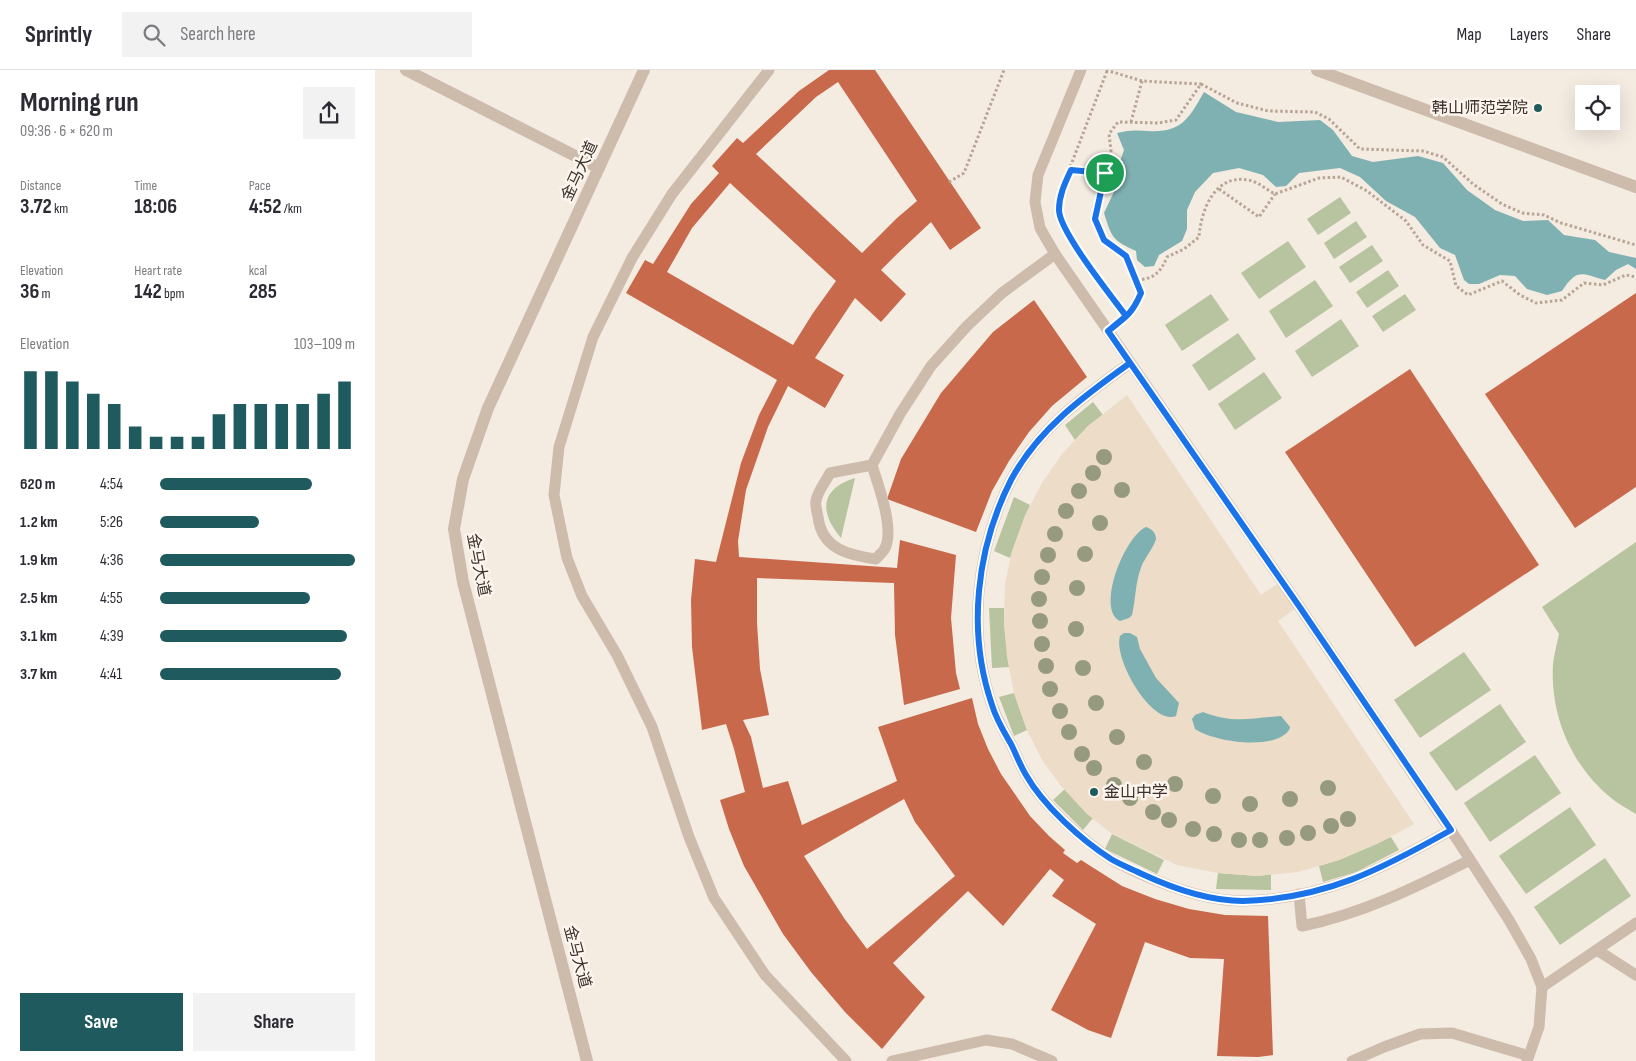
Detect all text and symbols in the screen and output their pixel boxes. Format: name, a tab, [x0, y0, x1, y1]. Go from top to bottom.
search box	[122, 12, 472, 57]
text: Sprintly	[25, 20, 92, 49]
icon: search	[140, 21, 168, 49]
text: Search here	[180, 23, 256, 46]
text: Map	[1457, 24, 1482, 45]
text: Layers	[1510, 24, 1549, 45]
text: Share	[1577, 24, 1611, 45]
map controls	[1575, 85, 1620, 130]
button: locate	[1575, 85, 1620, 130]
text: Morning run	[20, 86, 139, 119]
button: share	[303, 87, 355, 139]
place label: 韩山师范学院	[1432, 99, 1528, 118]
marker: 韩山师范学院	[1532, 102, 1544, 114]
text: 09:36 · 6 × 620 m	[20, 122, 113, 141]
street label: 金马大道	[558, 138, 602, 204]
pin	[1084, 152, 1126, 194]
icon: arrive	[1091, 159, 1119, 187]
text: Distance	[20, 177, 61, 194]
text: Time	[134, 177, 157, 194]
text: Pace	[249, 177, 271, 194]
text: 3.72	[20, 194, 52, 219]
text: 18:06	[134, 194, 177, 219]
text: 4:52	[249, 194, 282, 219]
text: km	[52, 200, 68, 217]
text: /km	[282, 200, 302, 217]
text: Elevation	[20, 262, 63, 279]
text: Heart rate	[134, 262, 182, 279]
text: kcal	[249, 262, 267, 279]
text: 36	[20, 279, 39, 304]
text: 142	[134, 279, 162, 304]
text: 285	[249, 279, 277, 304]
text: m	[39, 285, 51, 302]
text: bpm	[162, 285, 185, 302]
text: Elevation	[20, 335, 69, 354]
text: 103–109 m	[294, 335, 355, 354]
text: 620 m	[20, 475, 55, 494]
text: 4:54	[100, 475, 123, 494]
text: 1.2 km	[20, 513, 58, 532]
text: 5:26	[100, 513, 123, 532]
street label: 金马大道	[463, 532, 493, 598]
text: 1.9 km	[20, 551, 58, 570]
text: 4:36	[100, 551, 123, 570]
text: 2.5 km	[20, 589, 58, 608]
text: 4:55	[100, 589, 123, 608]
text: 3.1 km	[20, 627, 57, 646]
text: 4:39	[100, 627, 124, 646]
text: 3.7 km	[20, 665, 57, 684]
text: 4:41	[100, 665, 122, 684]
place label: 金山中学	[1104, 783, 1168, 802]
marker: 金山中学	[1088, 786, 1100, 798]
street label: 金马大道	[560, 924, 594, 990]
button: Save	[20, 993, 183, 1051]
button: Share	[193, 993, 355, 1051]

